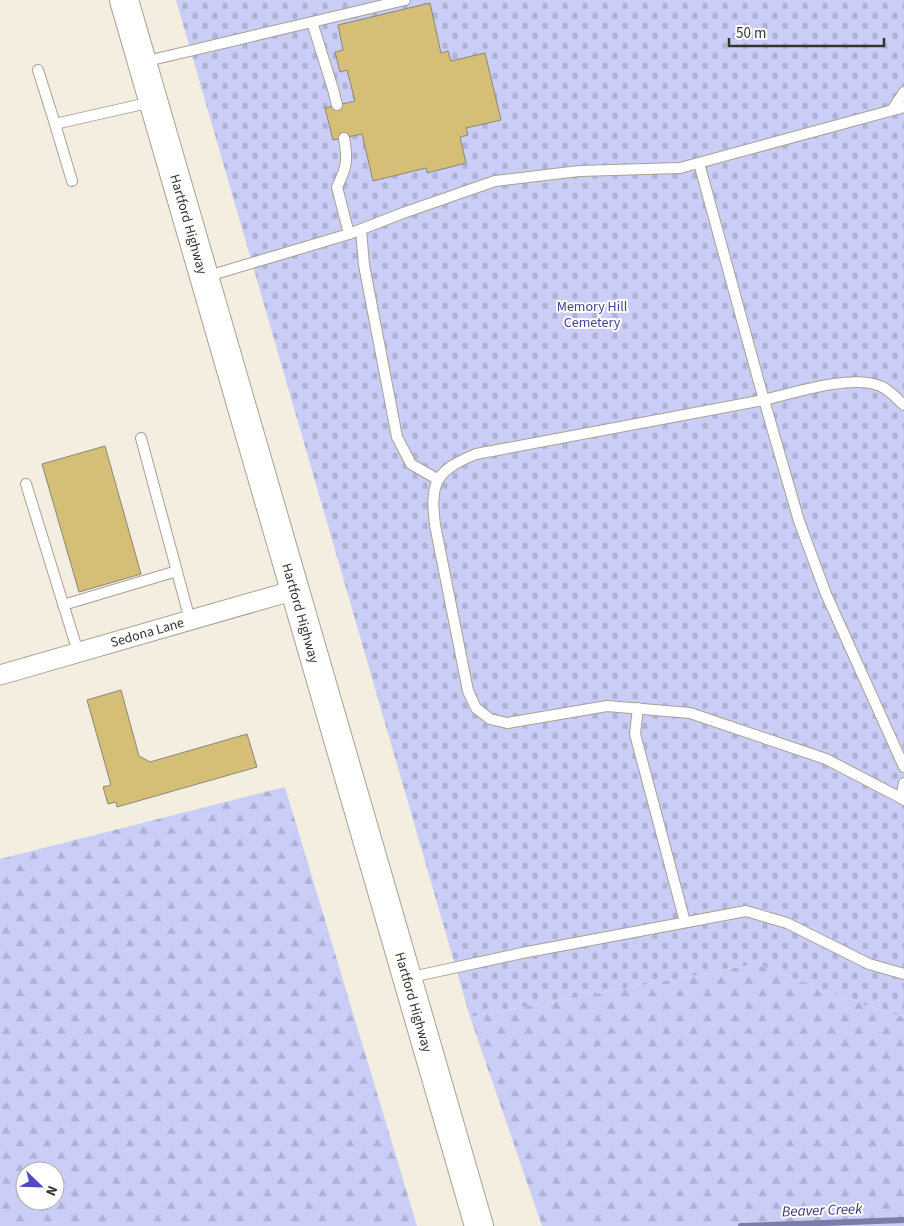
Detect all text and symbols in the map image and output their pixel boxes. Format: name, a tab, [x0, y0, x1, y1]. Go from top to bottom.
scale bar	[729, 15, 884, 47]
text: 50 m	[736, 23, 766, 44]
street label: Hartford Highway	[164, 172, 212, 277]
park label: Memory Hill Cemetery	[557, 297, 628, 333]
street label: Hartford Highway	[276, 561, 324, 666]
street label: Sedona Lane	[108, 613, 186, 653]
street label: Hartford Highway	[389, 950, 437, 1055]
north arrow	[15, 1161, 65, 1211]
text: N	[40, 1182, 62, 1199]
water label: Beaver Creek	[781, 1199, 863, 1222]

